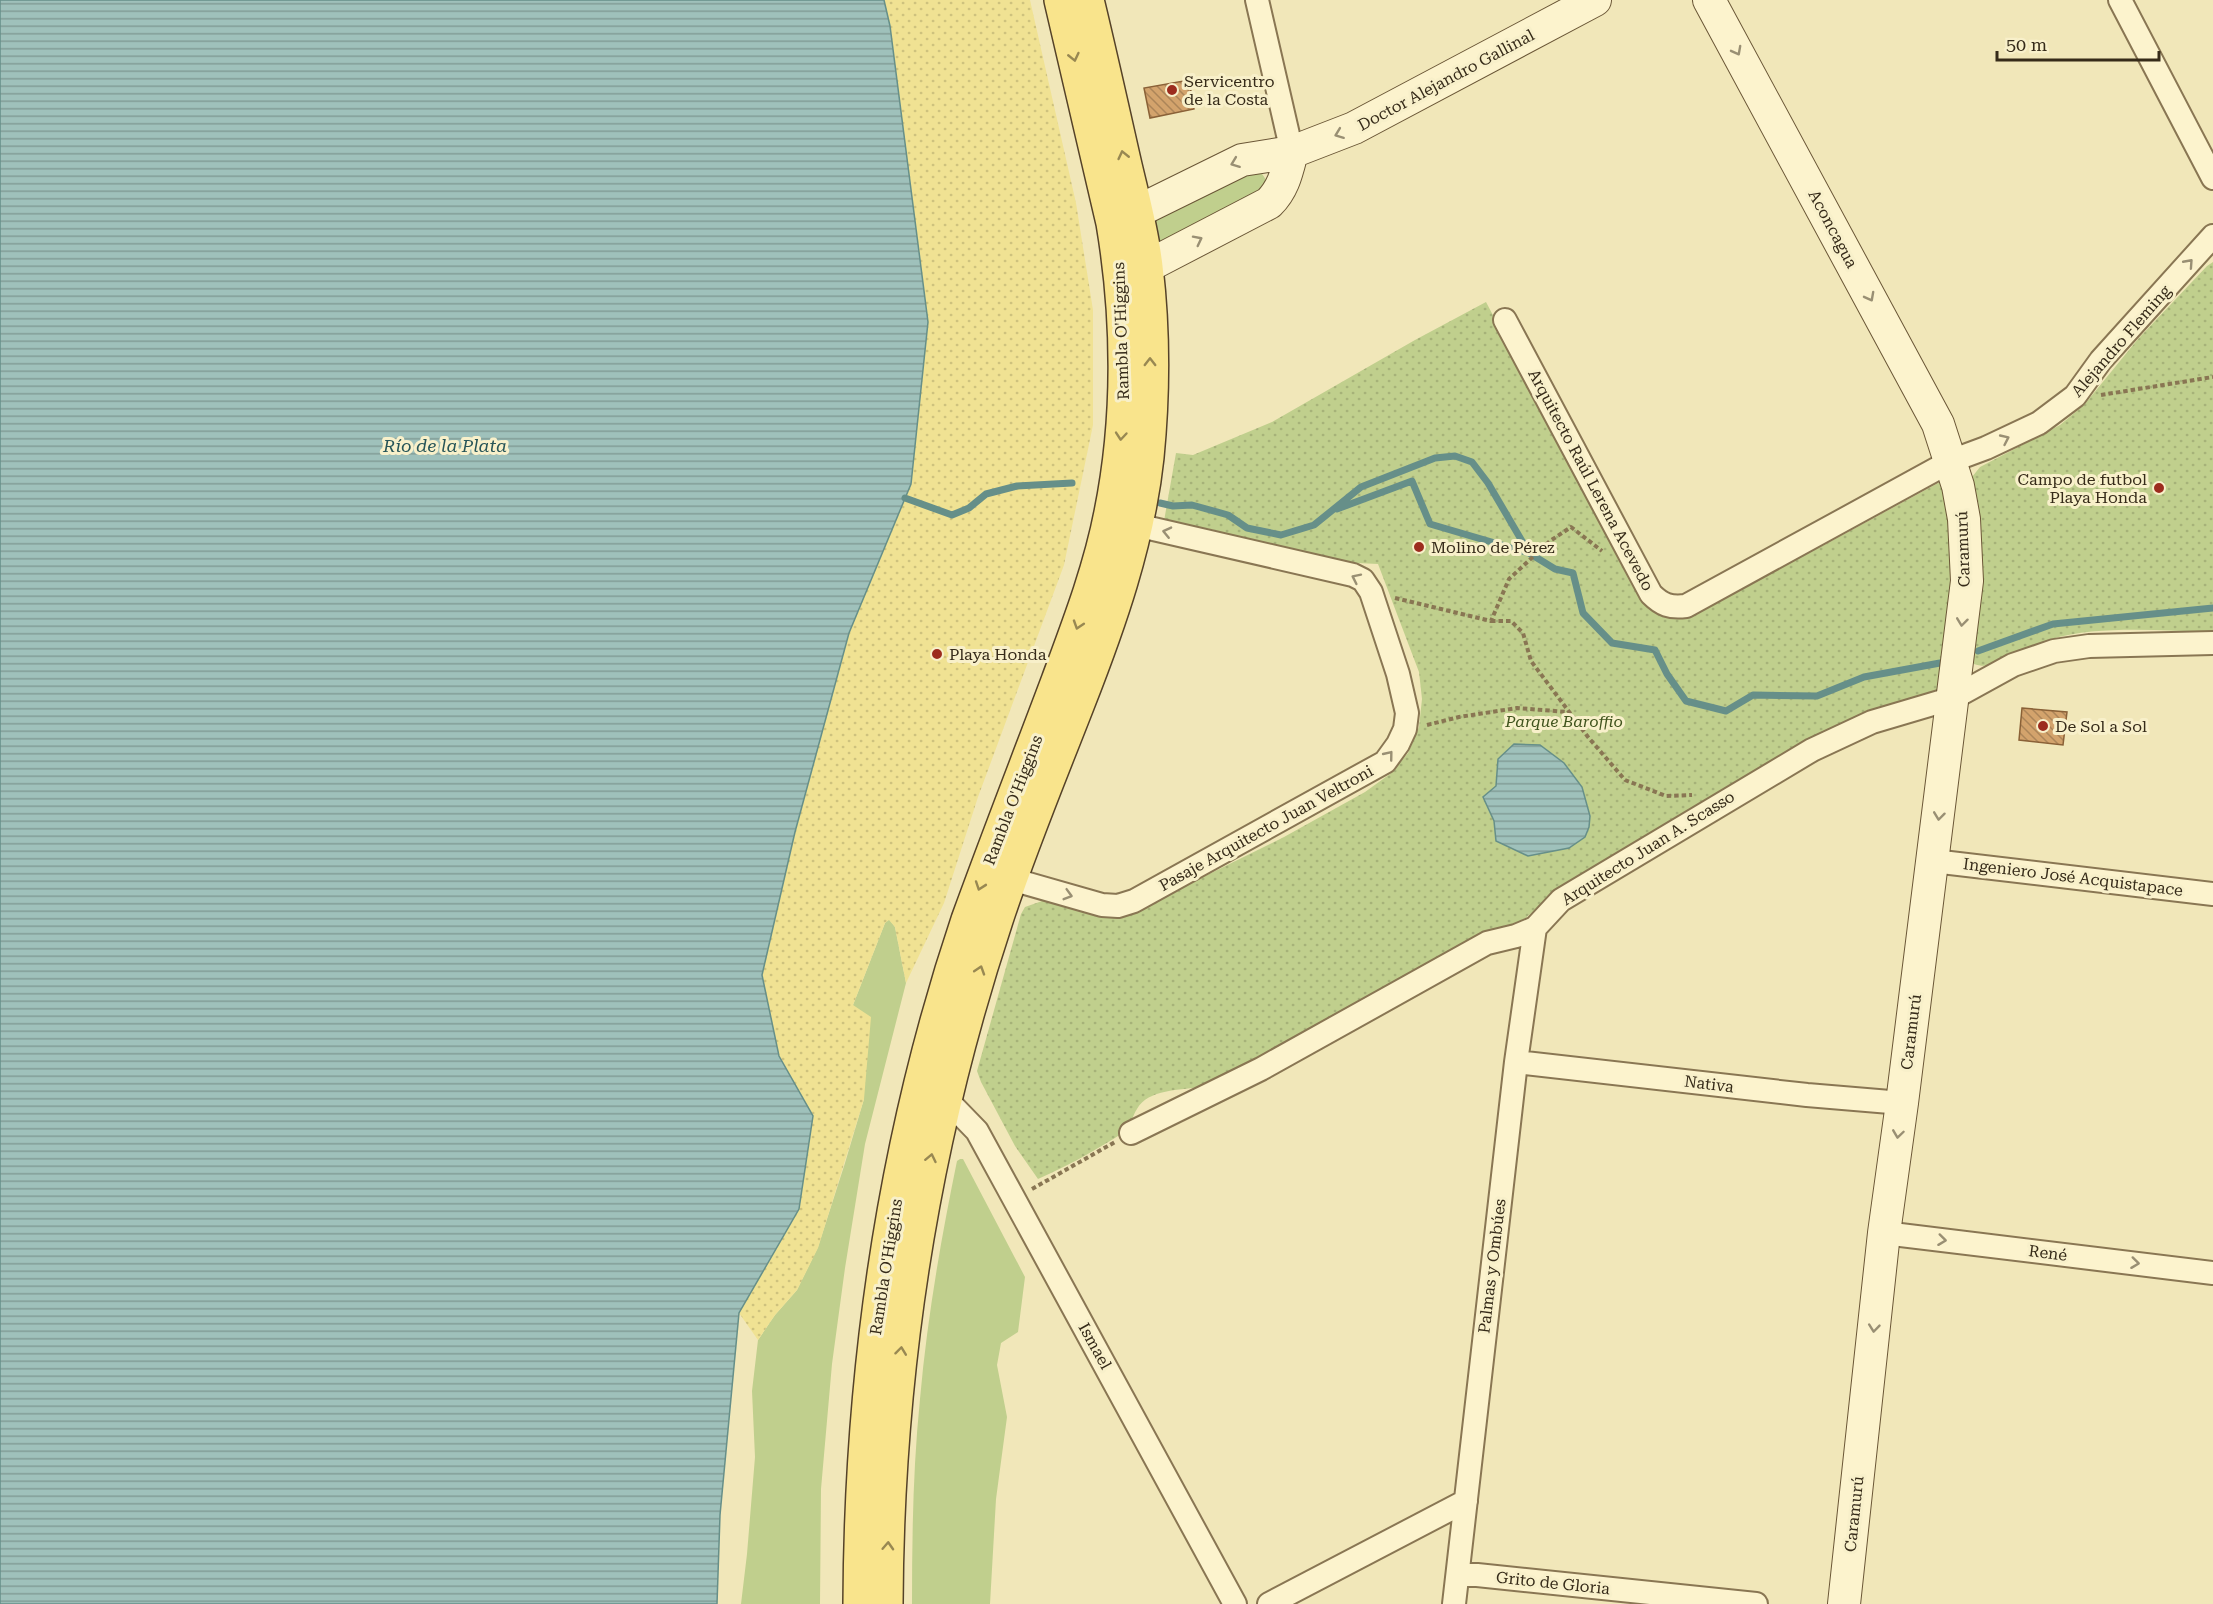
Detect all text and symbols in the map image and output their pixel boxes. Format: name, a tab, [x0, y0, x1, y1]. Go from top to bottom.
scale bar	[1997, 24, 2159, 62]
street label: Doctor Alejandro Gallinal	[1355, 25, 1538, 135]
text: 50 m	[2006, 34, 2047, 55]
one-way arrow	[1730, 45, 1741, 56]
one-way arrow	[1067, 52, 1080, 62]
place label: Servicentro de la Costa	[1184, 72, 1275, 109]
marker: Servicentro de la Costa	[1165, 83, 1179, 97]
one-way arrow	[1334, 127, 1345, 139]
one-way arrow	[1117, 151, 1130, 161]
one-way arrow	[1230, 156, 1241, 168]
street label: Aconcagua	[1805, 187, 1862, 272]
one-way arrow	[1192, 235, 1203, 247]
one-way arrow	[2182, 259, 2193, 270]
street label: Rambla O'Higgins	[1109, 261, 1133, 400]
street label: Alejandro Fleming	[2067, 281, 2175, 401]
one-way arrow	[1863, 291, 1874, 301]
one-way arrow	[1144, 358, 1156, 367]
street label: Arquitecto Raúl Lerena Acevedo	[1524, 366, 1658, 594]
one-way arrow	[1115, 431, 1128, 440]
water label: Río de la Plata	[382, 435, 507, 456]
one-way arrow	[1999, 435, 2010, 447]
place label: Campo de futbol Playa Honda	[2018, 470, 2147, 507]
marker: Campo de futbol Playa Honda	[2152, 481, 2166, 495]
street label: Caramurú	[1952, 511, 1974, 587]
one-way arrow	[1162, 526, 1172, 539]
place label: Molino de Pérez	[1431, 538, 1555, 557]
marker: Molino de Pérez	[1412, 540, 1426, 554]
one-way arrow	[1351, 574, 1362, 586]
one-way arrow	[1956, 618, 1969, 627]
one-way arrow	[1073, 619, 1085, 630]
place label: Playa Honda	[949, 645, 1047, 664]
marker: Playa Honda	[930, 647, 944, 661]
park label: Parque Baroffio	[1504, 712, 1623, 731]
place label: De Sol a Sol	[2055, 717, 2147, 736]
marker: De Sol a Sol	[2036, 719, 2050, 733]
street label: Rambla O'Higgins	[979, 732, 1047, 868]
one-way arrow	[1382, 751, 1393, 762]
street label: Pasaje Arquitecto Juan Veltroni	[1156, 761, 1376, 895]
street label: Arquitecto Juan A. Scasso	[1558, 787, 1738, 909]
one-way arrow	[1933, 811, 1945, 820]
street label: Ingeniero José Acquistapace	[1962, 854, 2184, 900]
one-way arrow	[975, 880, 988, 891]
one-way arrow	[1062, 888, 1072, 900]
one-way arrow	[973, 965, 985, 976]
street label: Caramurú	[1897, 993, 1925, 1071]
street label: Nativa	[1683, 1072, 1735, 1097]
one-way arrow	[1892, 1130, 1904, 1139]
one-way arrow	[923, 1154, 936, 1164]
street label: Rambla O'Higgins	[866, 1197, 906, 1336]
street label: Palmas y Ombúes	[1474, 1197, 1510, 1334]
one-way arrow	[1937, 1233, 1946, 1246]
street label: René	[2028, 1241, 2069, 1265]
one-way arrow	[2131, 1256, 2140, 1269]
street label: Ismael	[1075, 1319, 1116, 1373]
one-way arrow	[1868, 1323, 1880, 1332]
one-way arrow	[894, 1346, 906, 1356]
street label: Caramurú	[1841, 1475, 1867, 1553]
one-way arrow	[881, 1541, 894, 1550]
street label: Grito de Gloria	[1495, 1568, 1611, 1598]

